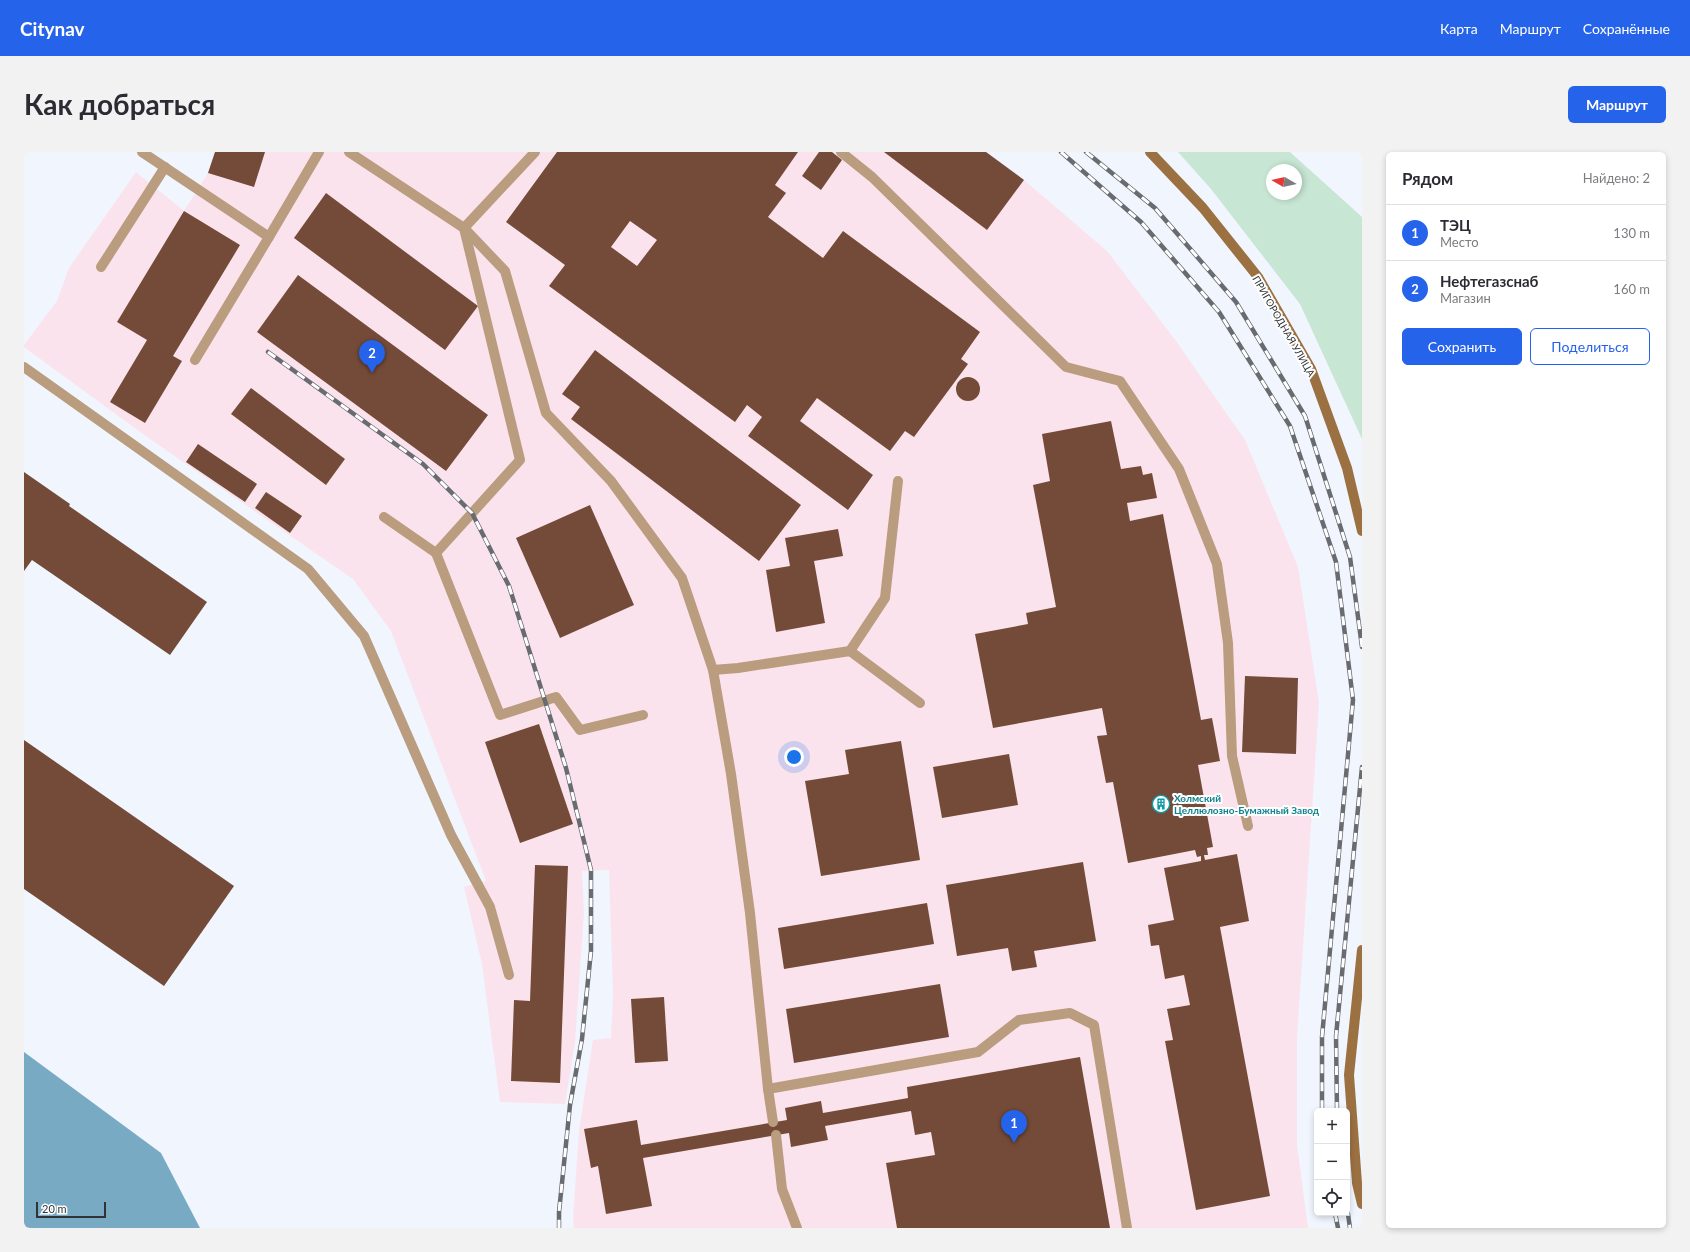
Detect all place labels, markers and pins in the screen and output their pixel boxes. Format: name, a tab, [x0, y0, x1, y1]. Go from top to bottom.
pin: 2	[359, 340, 385, 373]
place label: Холмский Целлюлозно-Бумажный Завод	[1174, 792, 1320, 816]
building icon: Холмский Целлюлозно-Бумажный Завод	[1151, 794, 1171, 814]
pin: 1	[1001, 1110, 1027, 1143]

